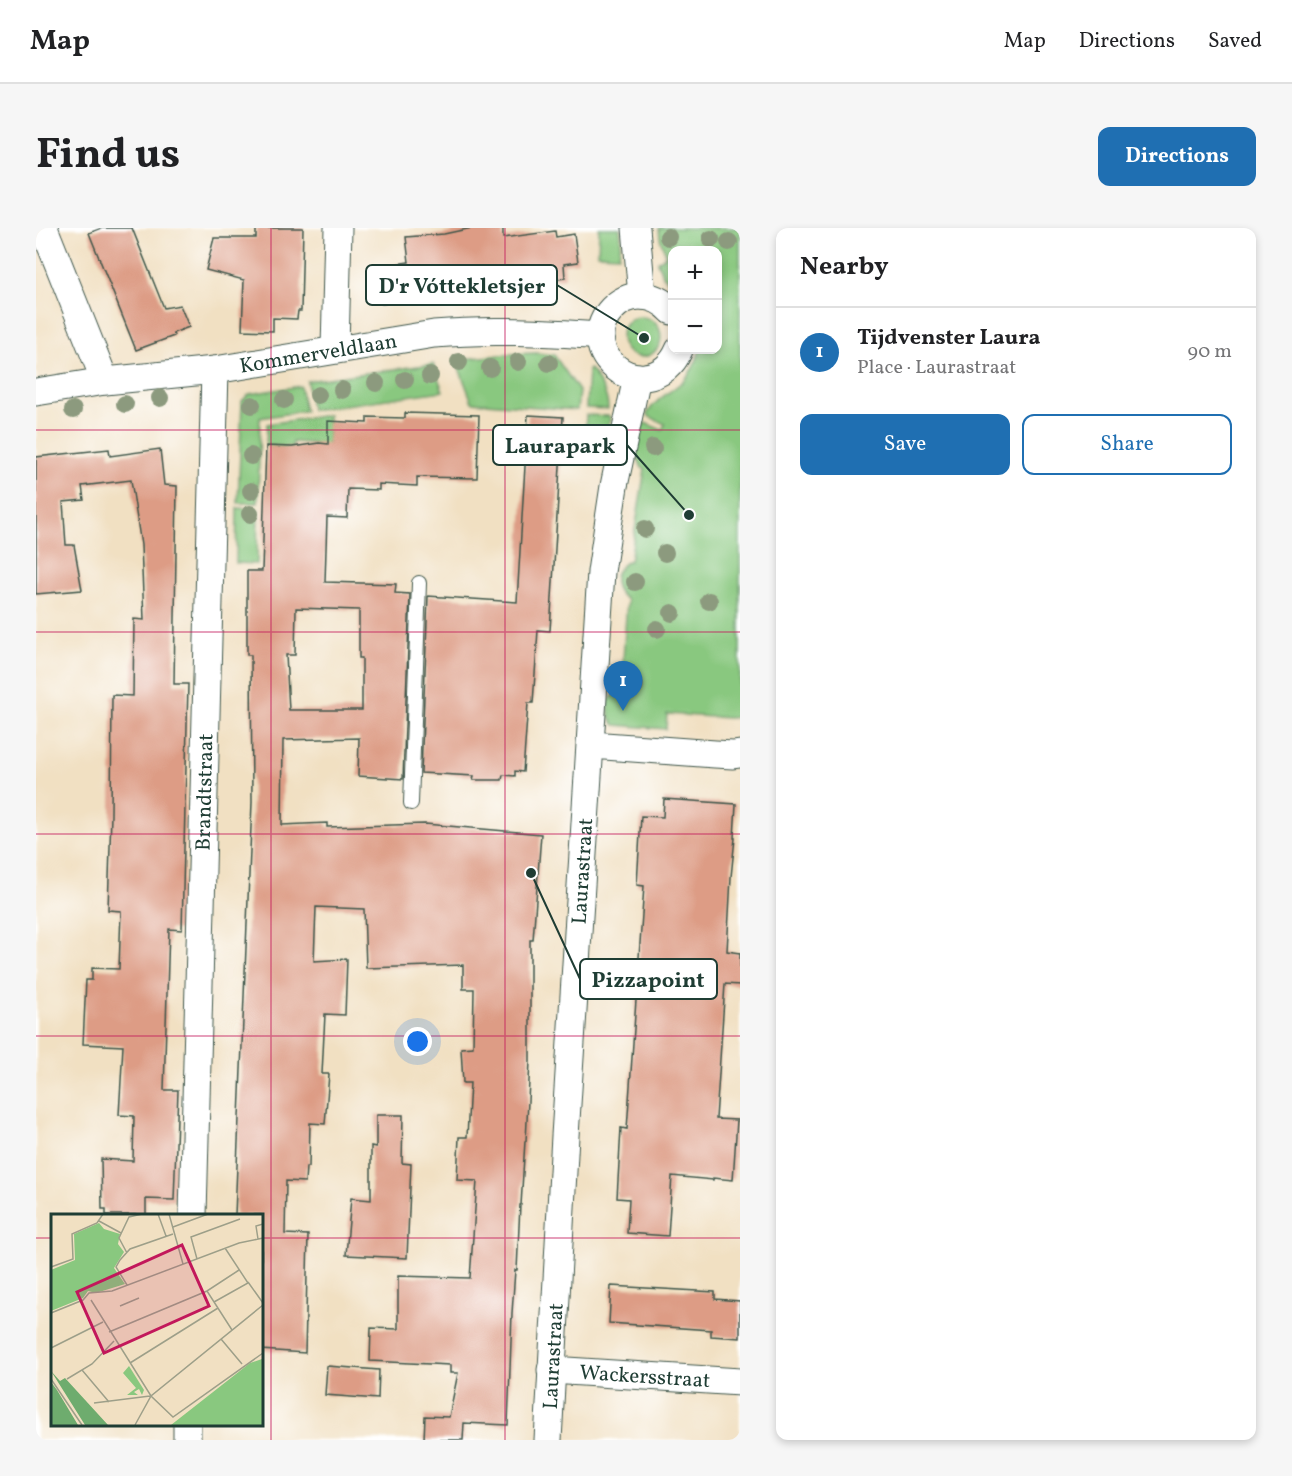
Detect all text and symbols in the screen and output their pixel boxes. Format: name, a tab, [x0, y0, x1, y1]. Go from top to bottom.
text: Map	[30, 22, 90, 61]
text: Map	[1004, 27, 1046, 56]
text: Directions	[1079, 27, 1175, 56]
text: Saved	[1208, 27, 1262, 56]
text: Find us	[36, 127, 180, 186]
button: Directions	[1098, 127, 1256, 186]
map controls	[668, 246, 722, 354]
button: +	[668, 246, 722, 300]
text: Nearby	[800, 249, 889, 285]
callout: D'r Vóttekletsjer	[366, 265, 557, 305]
text: D'r Vóttekletsjer	[379, 272, 546, 303]
button: −	[668, 300, 722, 354]
text: Tijdvenster Laura	[857, 323, 1041, 354]
street label: Kommerveldlaan	[237, 327, 399, 382]
text: 1	[815, 338, 824, 366]
text: 90 m	[1188, 338, 1232, 366]
text: Place · Laurastraat	[857, 354, 1016, 382]
button: Save	[800, 414, 1010, 475]
button: Share	[1022, 414, 1232, 475]
callout: Laurapark	[493, 425, 627, 465]
text: Laurapark	[505, 432, 615, 463]
pin: 1	[604, 662, 642, 711]
street label: Brandtstraat	[189, 733, 222, 851]
street label: Laurastraat	[566, 817, 601, 925]
callout: Pizzapoint	[580, 959, 717, 999]
text: Pizzapoint	[592, 966, 705, 997]
your location	[403, 1027, 432, 1056]
inset map	[51, 1214, 262, 1425]
street label: Laurastraat	[537, 1302, 572, 1410]
street label: Wackersstraat	[578, 1359, 711, 1396]

